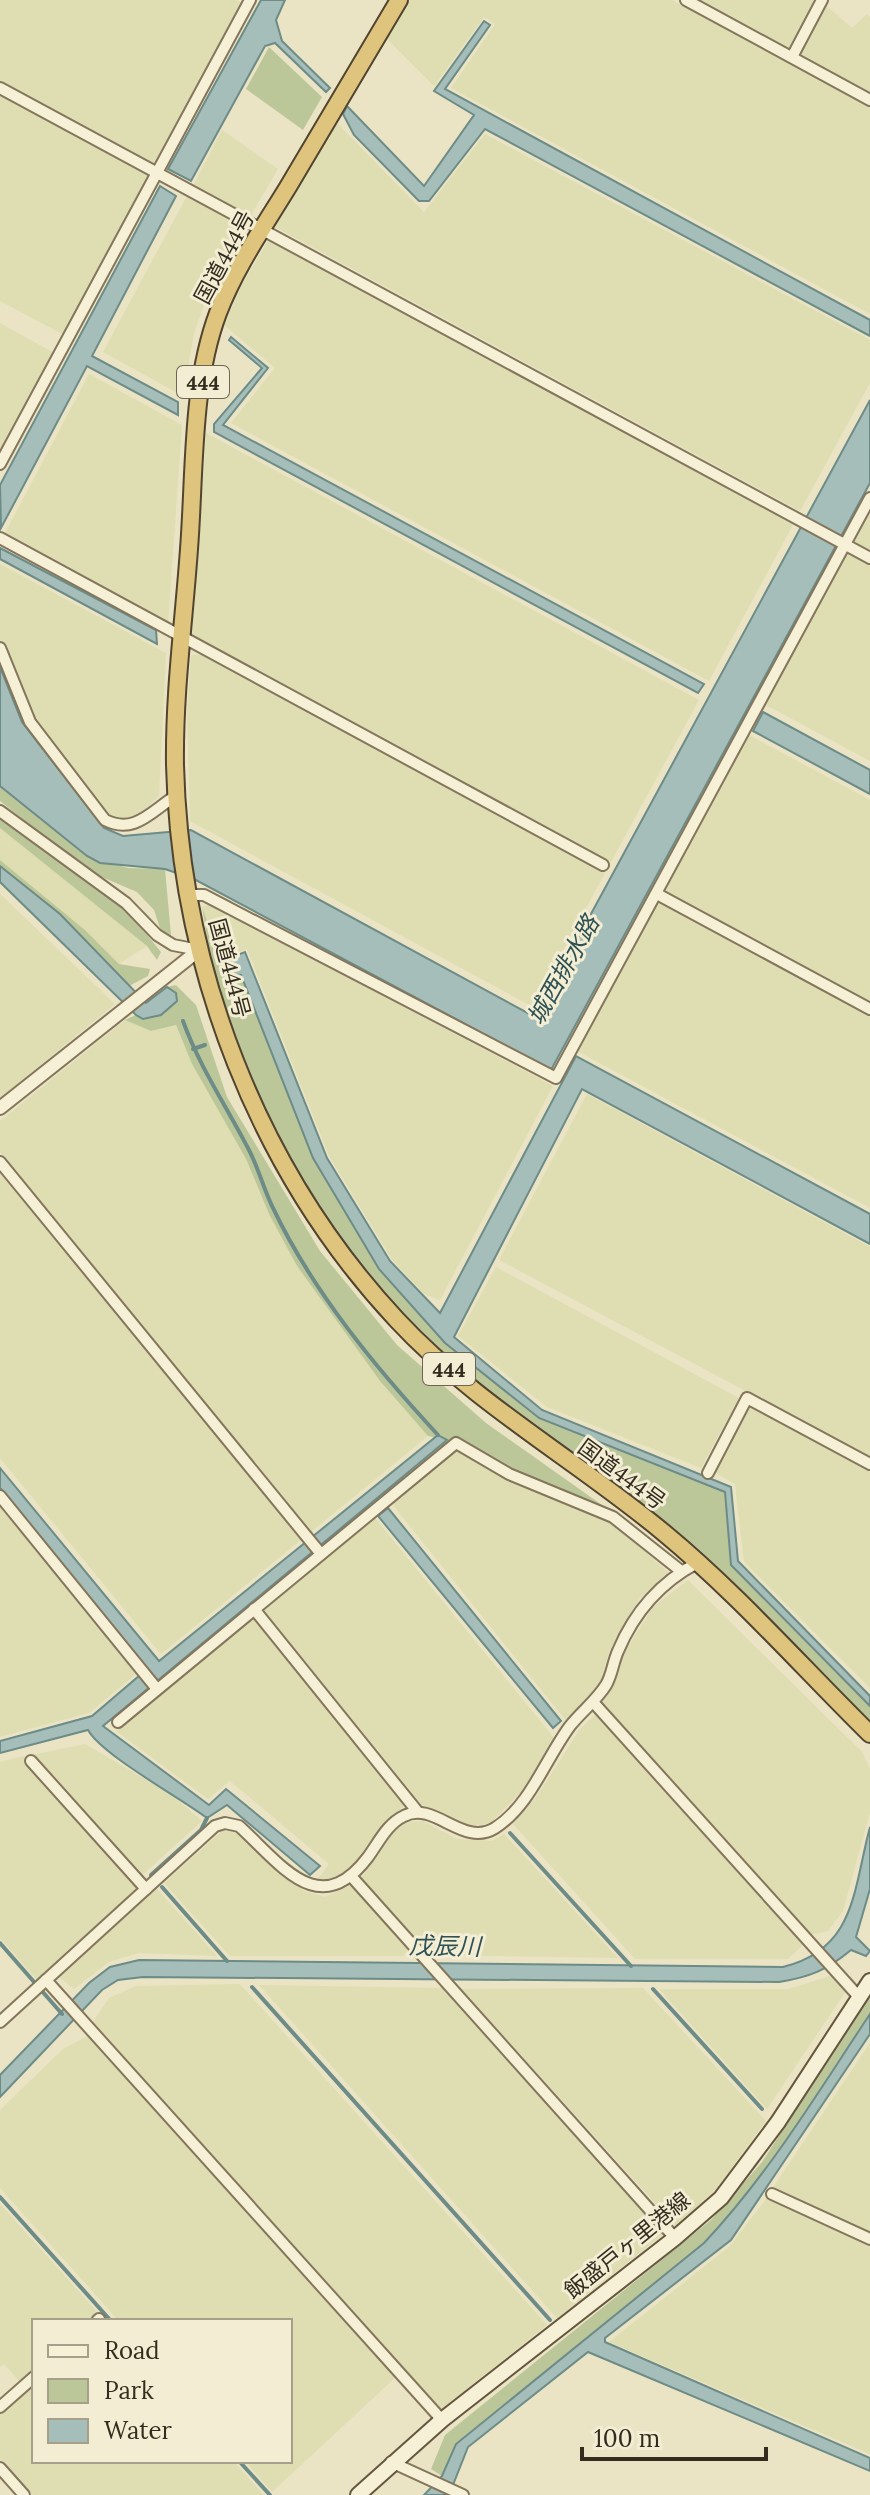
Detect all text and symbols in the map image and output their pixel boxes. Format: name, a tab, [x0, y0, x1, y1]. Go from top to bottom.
street label: 国道444号	[188, 205, 260, 309]
road number: 444	[177, 366, 229, 398]
water label: 城西排水路	[520, 908, 607, 1030]
street label: 国道444号	[203, 915, 257, 1021]
road number: 444	[423, 1353, 475, 1385]
street label: 国道444号	[573, 1433, 671, 1515]
water label: 戊辰川	[409, 1930, 484, 1962]
street label: 飯盛戸ヶ里港線	[558, 2186, 696, 2304]
legend	[32, 2319, 292, 2463]
text: Road	[104, 2335, 160, 2366]
text: Park	[104, 2375, 154, 2406]
scale bar	[582, 2411, 766, 2461]
text: Water	[104, 2415, 172, 2446]
text: 100 m	[594, 2423, 660, 2454]

